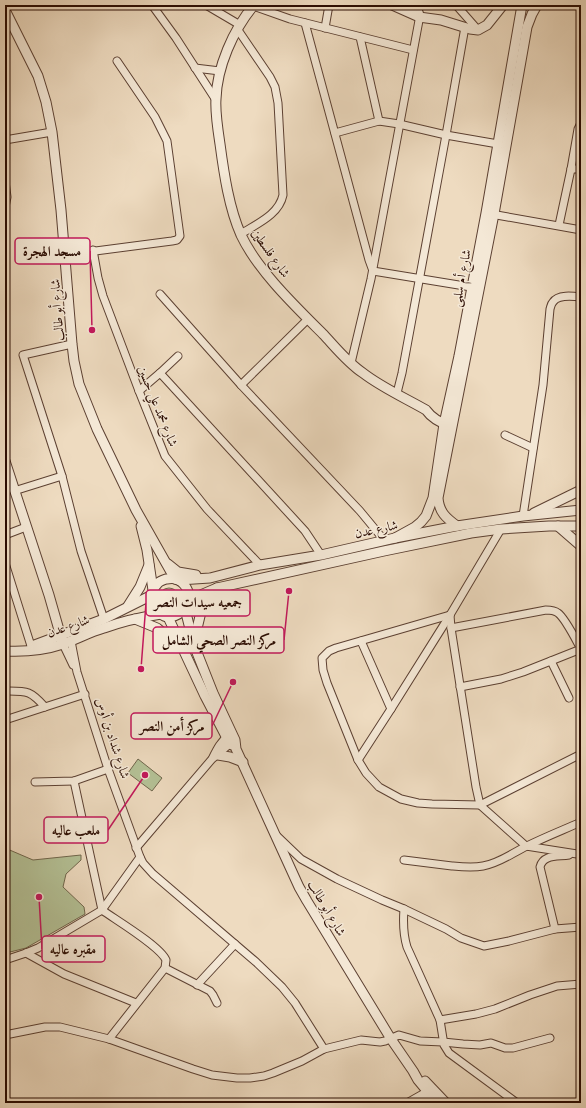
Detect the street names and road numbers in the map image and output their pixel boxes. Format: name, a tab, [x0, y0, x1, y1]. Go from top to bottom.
street label: شارع فلسطين	[245, 225, 295, 283]
street label: شارع أم سلمى	[446, 248, 478, 309]
street label: شارع أبو طالب	[45, 278, 71, 342]
street label: شارع محمد علي حسين	[129, 362, 183, 451]
street label: شارع عدن	[352, 515, 400, 545]
street label: شارع عدن	[44, 610, 93, 644]
street label: شارع شداد بن أوس	[89, 695, 135, 782]
street label: شارع أبو طالب	[301, 876, 351, 941]

